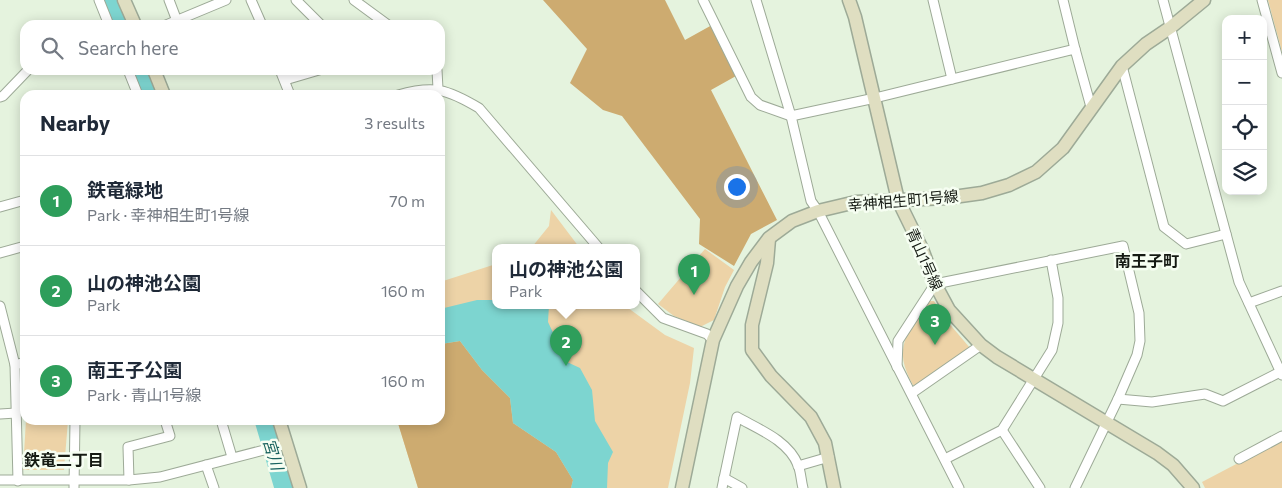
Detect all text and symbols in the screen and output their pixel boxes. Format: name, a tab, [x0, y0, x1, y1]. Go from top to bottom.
map controls	[1222, 15, 1267, 195]
button: +	[1222, 15, 1267, 60]
search box	[20, 20, 445, 75]
icon: search	[38, 34, 66, 62]
text: Search here	[78, 36, 178, 59]
button: −	[1222, 60, 1267, 105]
button: locate	[1222, 105, 1267, 150]
text: Nearby	[40, 110, 110, 135]
text: 3 results	[364, 113, 425, 132]
button: layers	[1222, 150, 1267, 195]
your location	[724, 174, 750, 200]
text: 鉄竜緑地	[87, 178, 163, 201]
street label: 幸神相生町1号線	[847, 186, 959, 214]
text: 1	[52, 191, 60, 210]
text: 70 m	[389, 191, 425, 210]
text: Park · 幸神相生町1号線	[87, 205, 249, 224]
street label: 青山1号線	[903, 225, 947, 293]
popup	[492, 244, 640, 309]
district label: 南王子町	[1115, 251, 1179, 270]
pin: 1	[678, 254, 710, 295]
text: 山の神池公園	[509, 257, 623, 280]
text: 山の神池公園	[87, 271, 201, 294]
text: 2	[51, 281, 61, 300]
text: 160 m	[381, 281, 425, 300]
text: Park	[509, 281, 542, 300]
text: Park	[87, 295, 120, 314]
pin: 3	[919, 304, 951, 345]
pin: 2	[550, 325, 582, 366]
text: 南王子公園	[87, 358, 182, 381]
text: 3	[51, 371, 61, 390]
text: 160 m	[381, 371, 425, 390]
text: Park · 青山1号線	[87, 385, 201, 404]
water label: 宮川	[260, 436, 288, 474]
district label: 鉄竜二丁目	[24, 450, 104, 469]

